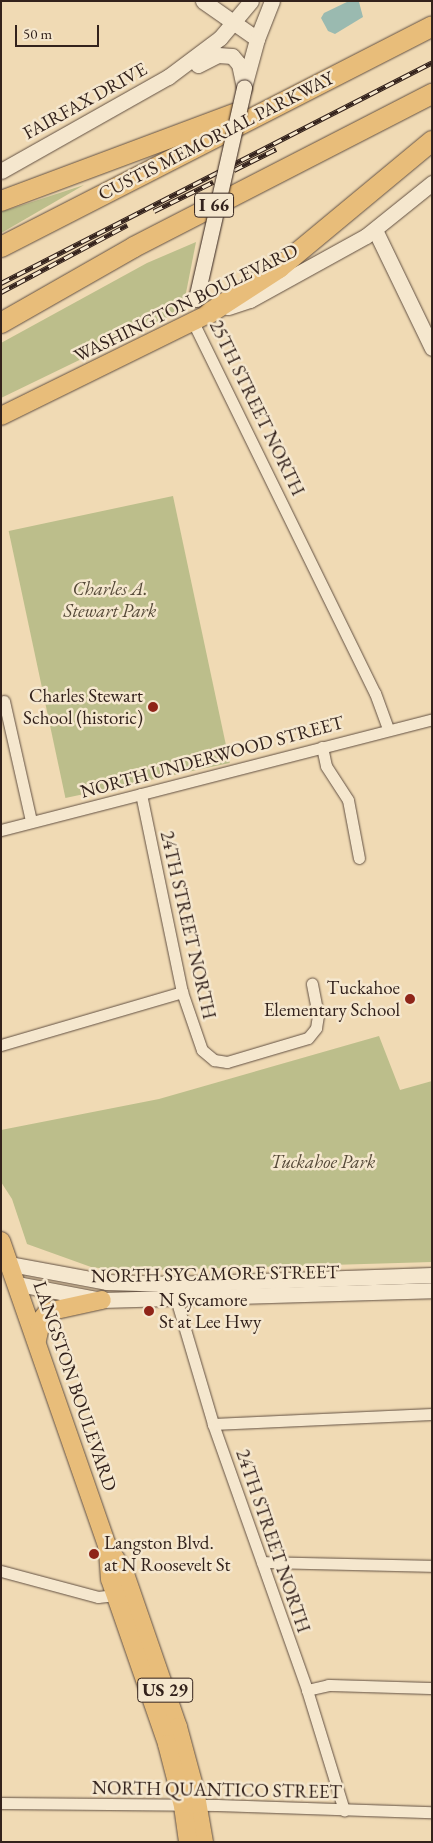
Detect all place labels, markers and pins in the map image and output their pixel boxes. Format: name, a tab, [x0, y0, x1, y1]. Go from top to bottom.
place label: Charles Stewart School (historic)	[23, 685, 143, 729]
marker: Charles Stewart School (historic)	[147, 701, 159, 713]
place label: Tuckahoe Elementary School	[264, 977, 400, 1021]
marker: Tuckahoe Elementary School	[404, 993, 416, 1005]
place label: N Sycamore St at Lee Hwy	[159, 1289, 261, 1333]
marker: N Sycamore St at Lee Hwy	[143, 1305, 155, 1317]
place label: Langston Blvd. at N Roosevelt St	[104, 1532, 230, 1576]
marker: Langston Blvd. at N Roosevelt St	[88, 1548, 100, 1560]

